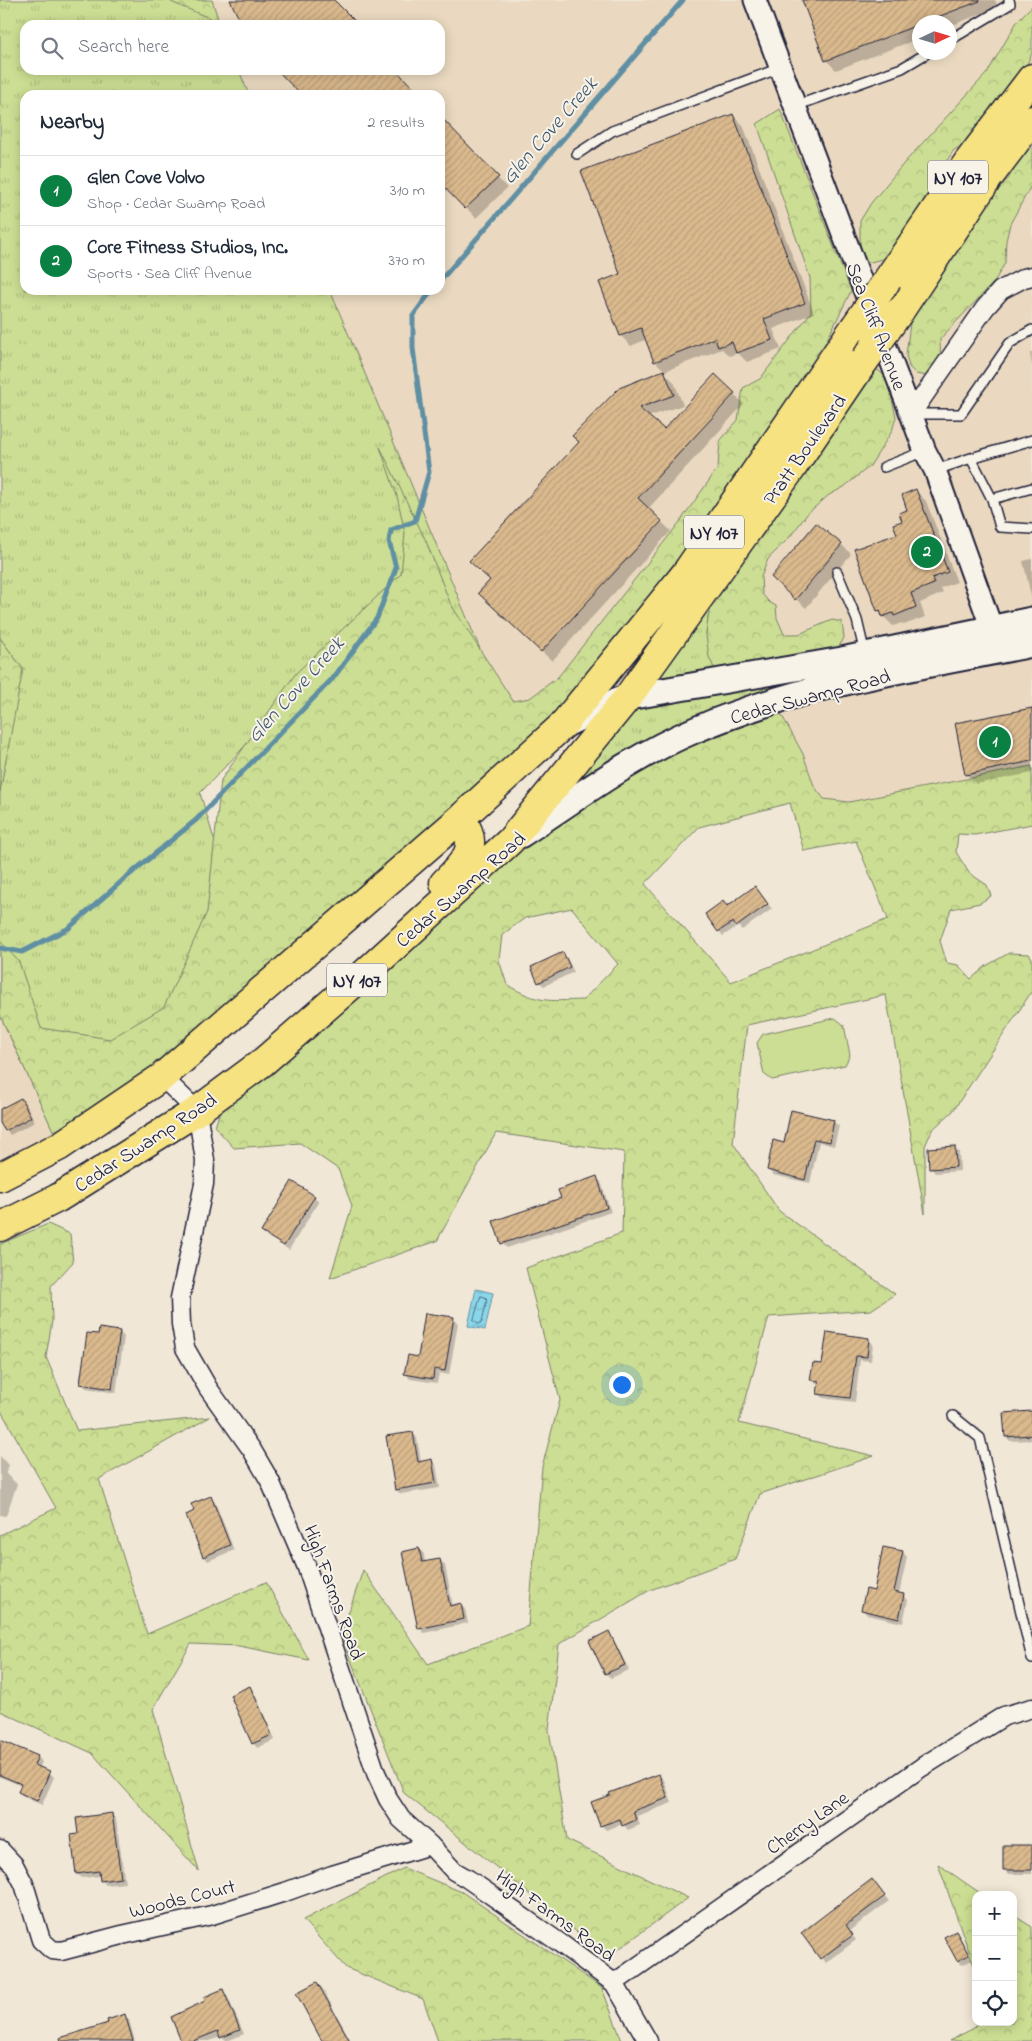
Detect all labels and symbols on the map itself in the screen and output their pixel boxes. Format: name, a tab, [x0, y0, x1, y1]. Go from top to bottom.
north arrow	[912, 15, 957, 60]
water label: Glen Cove Creek	[495, 70, 606, 192]
road number: NY 107	[928, 160, 988, 193]
street label: Sea Cliff Avenue	[837, 259, 912, 395]
street label: Pratt Boulevard	[757, 389, 855, 512]
road number: NY 107	[684, 516, 744, 548]
pin: 2	[911, 533, 943, 571]
water label: Glen Cove Creek	[241, 630, 353, 750]
street label: Cedar Swamp Road	[727, 663, 894, 734]
pin: 1	[979, 723, 1011, 761]
street label: Cedar Swamp Road	[390, 826, 533, 956]
road number: NY 107	[327, 964, 387, 996]
street label: Cedar Swamp Road	[69, 1087, 223, 1201]
your location	[609, 1372, 635, 1398]
street label: High Farms Road	[294, 1521, 371, 1665]
street label: Cherry Lane	[761, 1785, 856, 1863]
street label: High Farms Road	[488, 1864, 621, 1971]
street label: Woods Court	[127, 1873, 239, 1928]

